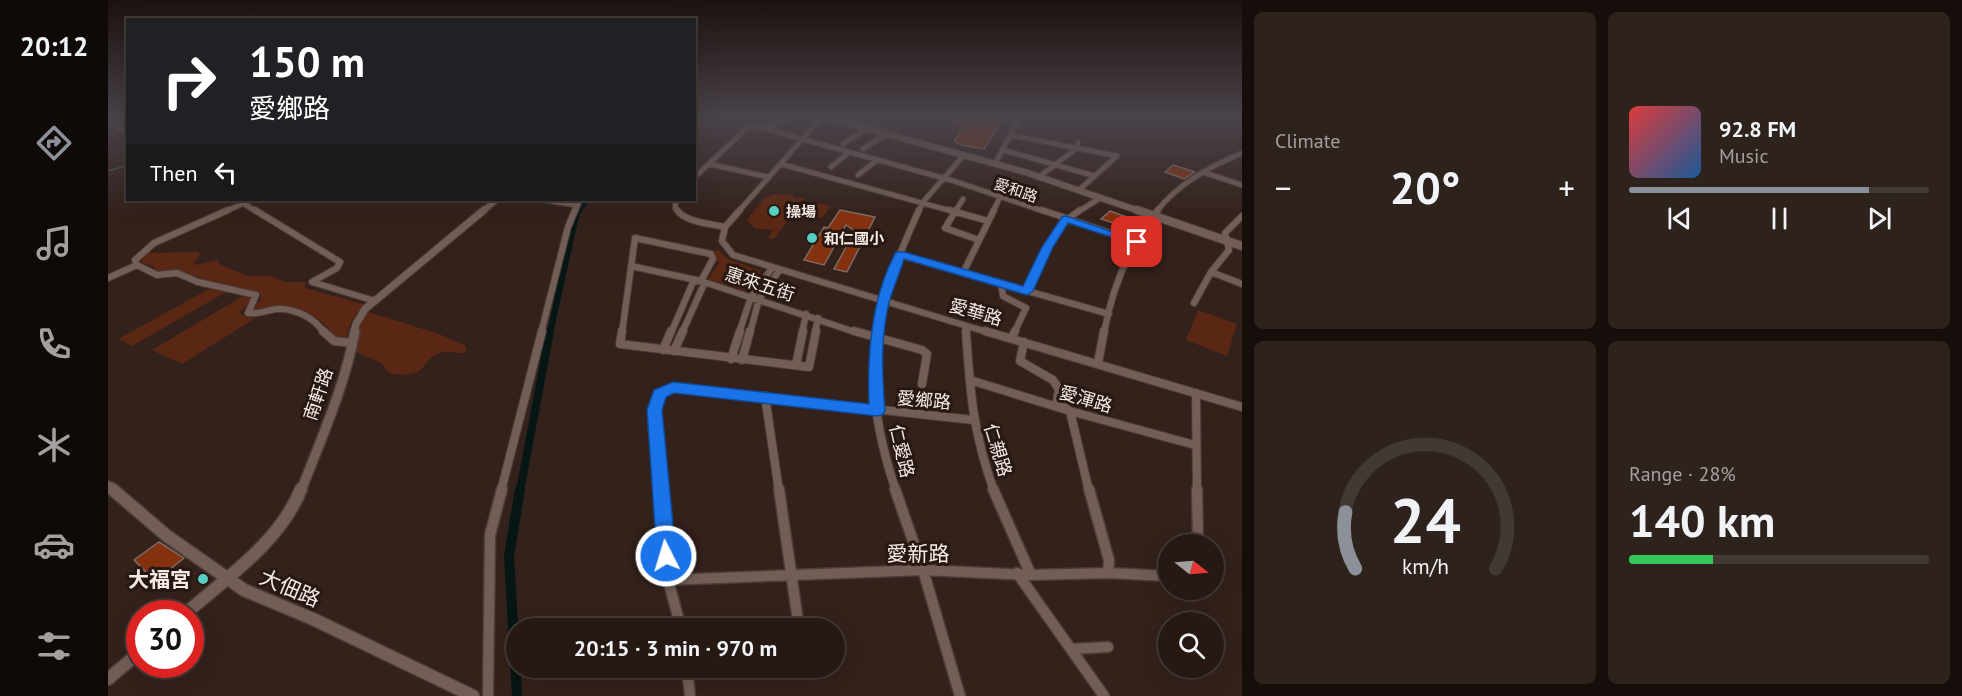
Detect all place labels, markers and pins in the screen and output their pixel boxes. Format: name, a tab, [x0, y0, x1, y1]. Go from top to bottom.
place label: 操場	[786, 202, 816, 221]
marker: 操場	[767, 204, 781, 218]
pin	[1111, 216, 1162, 267]
place label: 和仁國小	[824, 229, 885, 248]
marker: 和仁國小	[805, 231, 819, 245]
place label: 大福宮	[128, 566, 191, 593]
marker: 大福宮	[196, 572, 210, 586]

